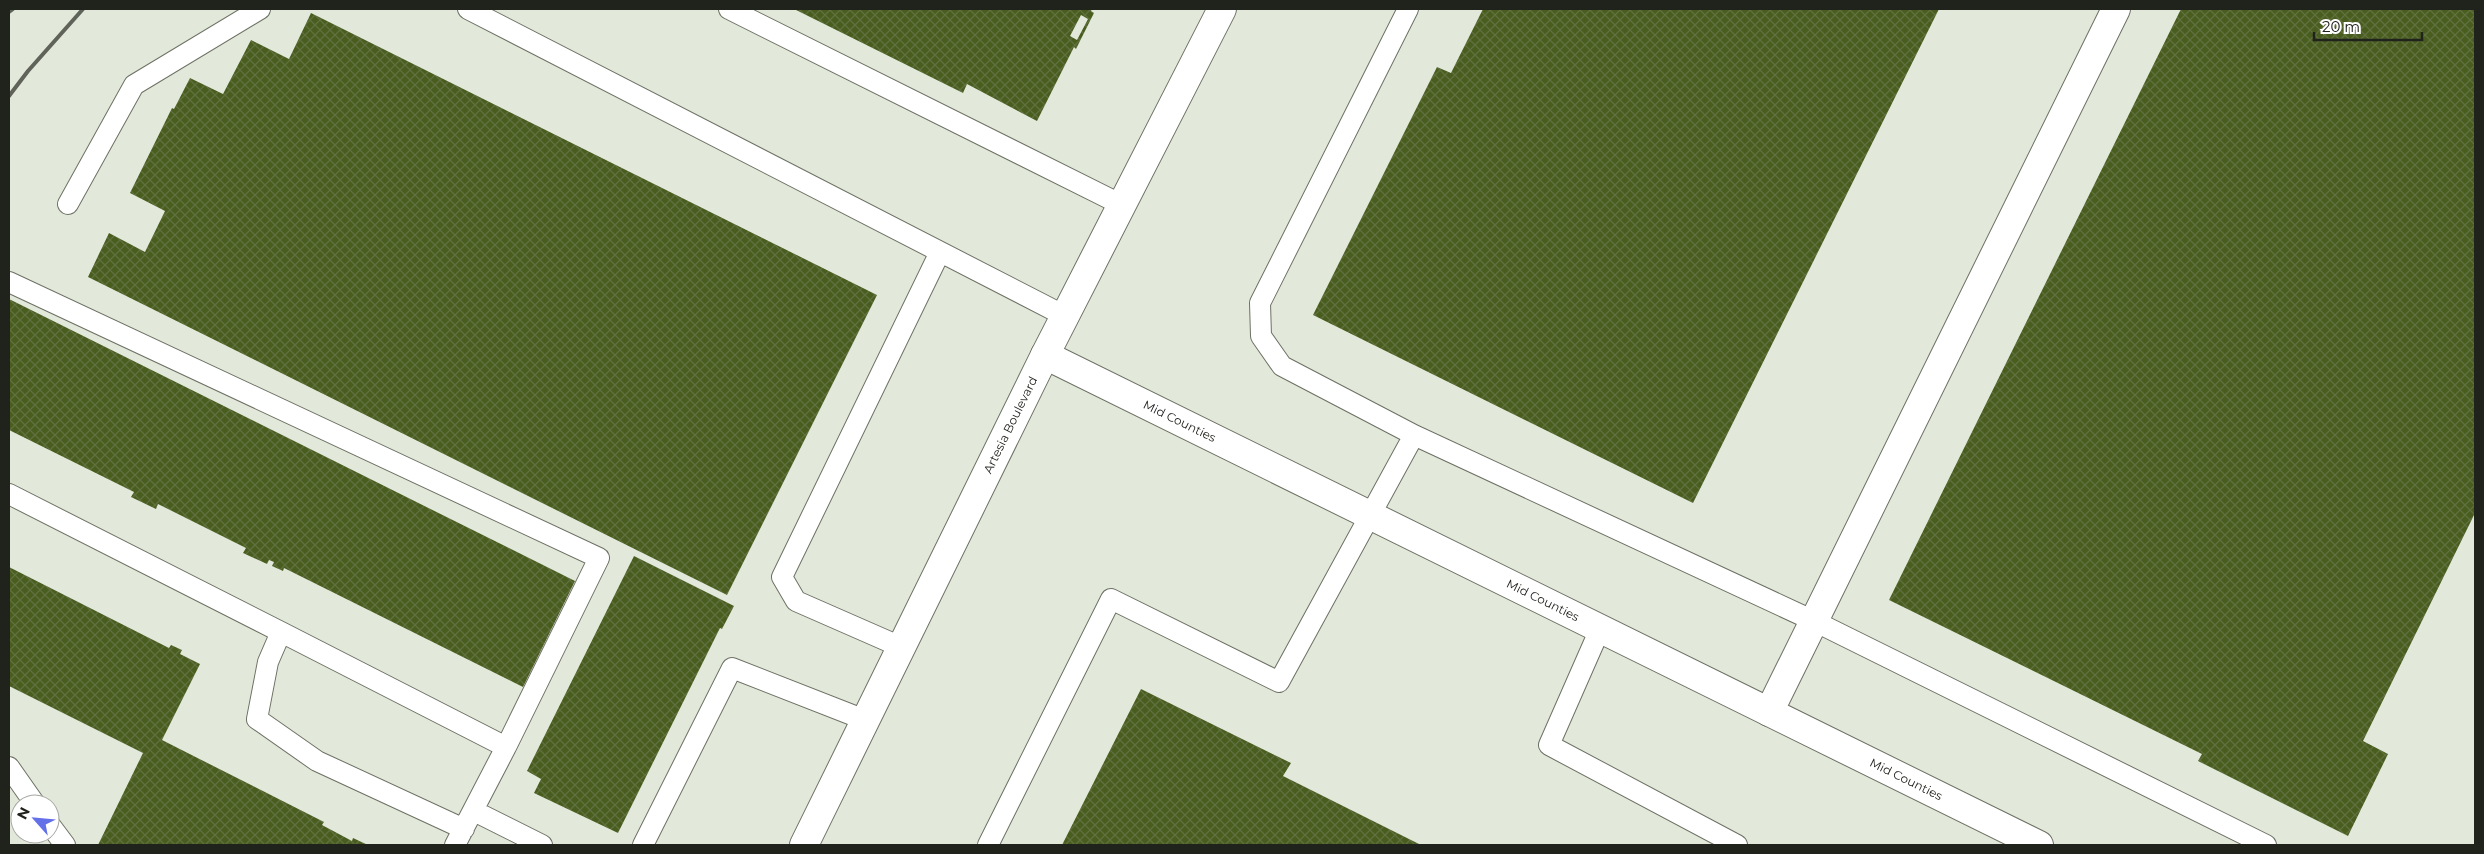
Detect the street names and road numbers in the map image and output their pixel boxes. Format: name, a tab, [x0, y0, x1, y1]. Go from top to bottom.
street label: Artesia Boulevard	[980, 374, 1040, 476]
street label: Mid Counties	[1141, 397, 1219, 445]
street label: Mid Counties	[1504, 576, 1582, 624]
street label: Mid Counties	[1867, 755, 1945, 803]

